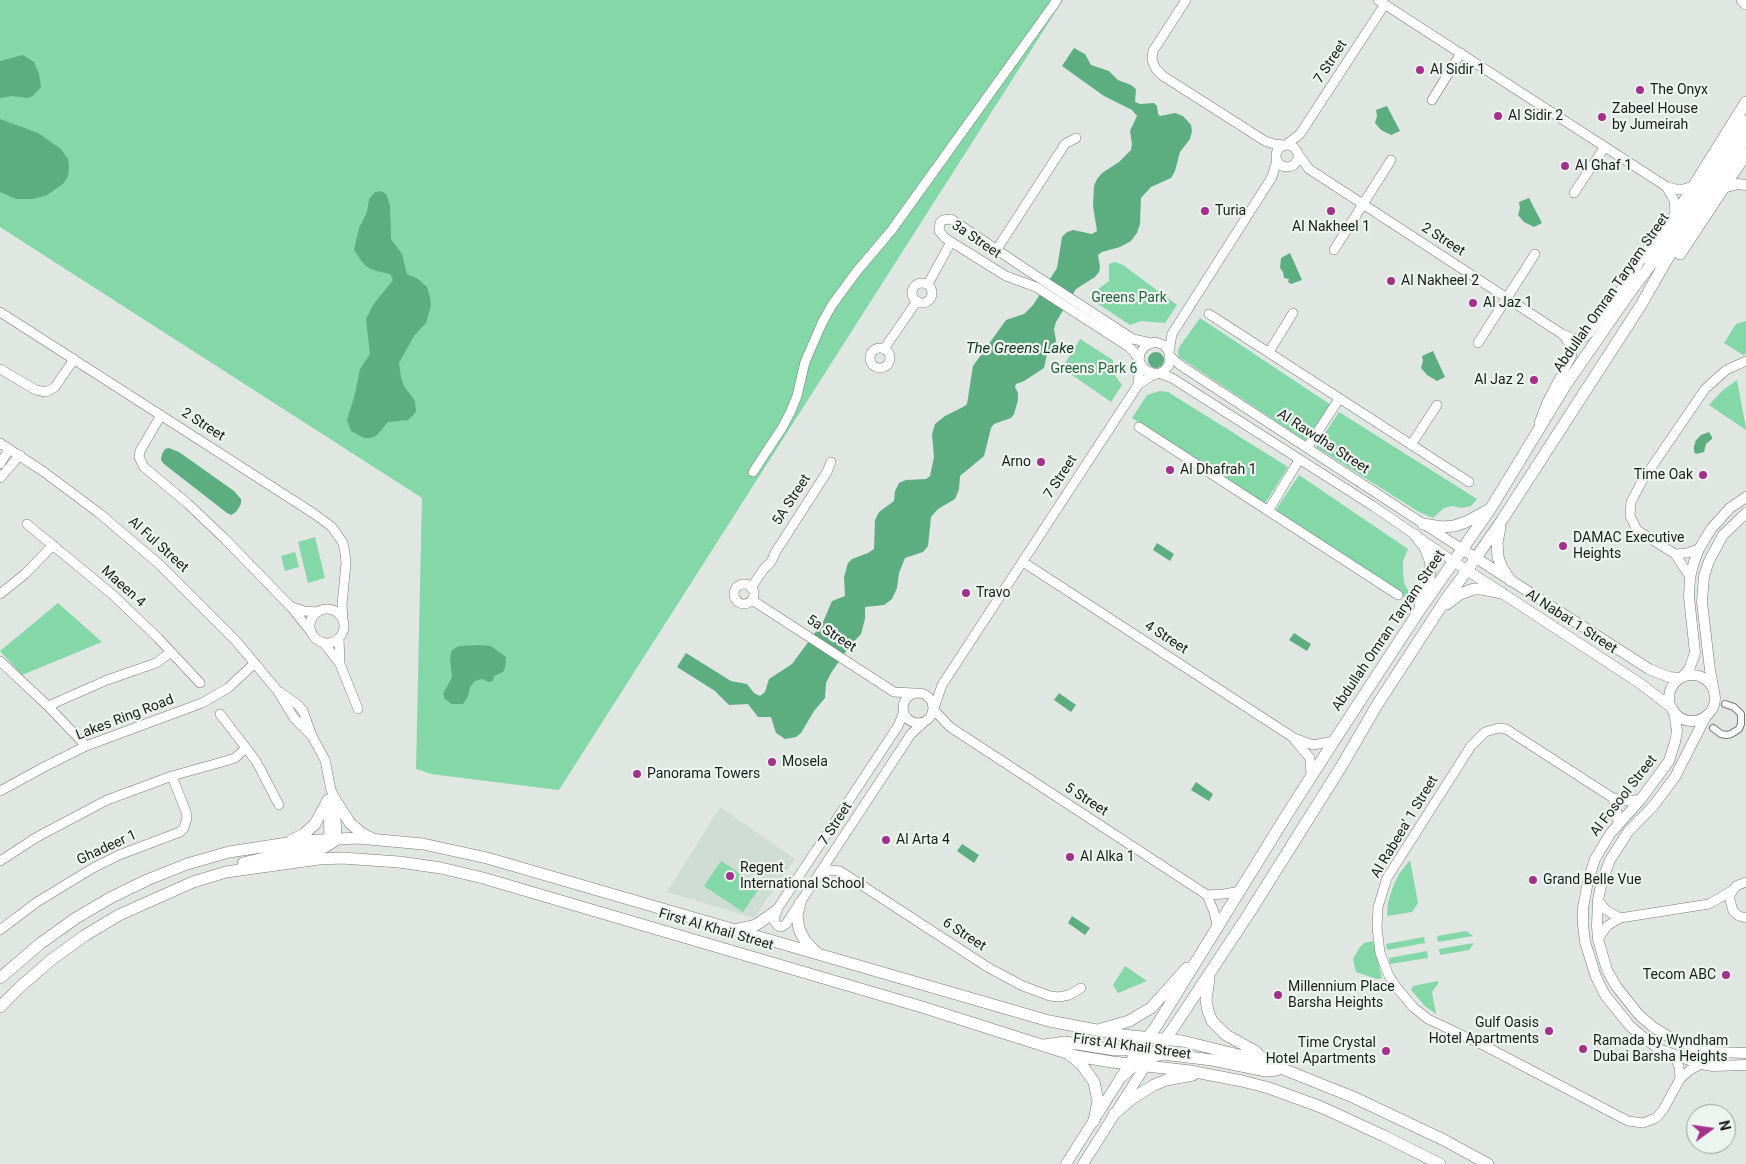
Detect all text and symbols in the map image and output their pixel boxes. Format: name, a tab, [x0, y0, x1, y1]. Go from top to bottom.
street label: 7 Street	[1311, 37, 1351, 87]
place label: Al Sidir 1	[1430, 62, 1485, 78]
marker: Al Sidir 1	[1414, 64, 1426, 76]
place label: The Onyx	[1650, 82, 1708, 98]
marker: The Onyx	[1634, 84, 1646, 96]
place label: Zabeel House by Jumeirah	[1612, 101, 1698, 134]
place label: Al Sidir 2	[1508, 108, 1563, 124]
marker: Al Sidir 2	[1492, 110, 1504, 122]
marker: Zabeel House by Jumeirah	[1596, 111, 1608, 123]
place label: Al Ghaf 1	[1575, 158, 1632, 174]
marker: Al Ghaf 1	[1559, 160, 1571, 172]
place label: Turia	[1215, 203, 1246, 219]
marker: Turia	[1199, 205, 1211, 217]
marker: Al Nakheel 1	[1325, 205, 1337, 217]
street label: Abdullah Omran Taryam Street	[1551, 210, 1673, 376]
street label: 3a Street	[948, 217, 1004, 263]
place label: Al Nakheel 1	[1292, 219, 1370, 235]
street label: 2 Street	[1418, 220, 1468, 260]
place label: Al Nakheel 2	[1401, 273, 1479, 289]
marker: Al Nakheel 2	[1385, 275, 1397, 287]
park label: Greens Park	[1091, 290, 1167, 306]
place label: Al Jaz 1	[1483, 295, 1533, 311]
marker: Al Jaz 1	[1467, 297, 1479, 309]
water label: The Greens Lake	[966, 340, 1074, 358]
park label: Greens Park 6	[1051, 361, 1137, 377]
place label: Al Jaz 2	[1474, 372, 1524, 388]
marker: Al Jaz 2	[1528, 374, 1540, 386]
street label: 2 Street	[178, 405, 228, 445]
street label: Al Rawdha Street	[1274, 406, 1372, 478]
street label: 7 Street	[1041, 452, 1081, 502]
place label: Arno	[1001, 454, 1031, 470]
marker: Arno	[1035, 456, 1047, 468]
place label: Al Dhafrah 1	[1180, 462, 1257, 478]
marker: Al Dhafrah 1	[1164, 464, 1176, 476]
place label: Time Oak	[1634, 467, 1693, 483]
marker: Time Oak	[1697, 469, 1709, 481]
street label: 5A Street	[769, 471, 815, 529]
street label: Al Ful Street	[124, 514, 192, 576]
place label: DAMAC Executive Heights	[1573, 530, 1685, 562]
marker: DAMAC Executive Heights	[1557, 540, 1569, 552]
street label: Abdullah Omran Taryam Street	[1329, 547, 1449, 715]
street label: Maeen 4	[97, 563, 149, 611]
place label: Travo	[976, 585, 1010, 601]
street label: Al Nabat 1 Street	[1522, 586, 1620, 658]
marker: Travo	[960, 587, 972, 599]
street label: 5a Street	[803, 612, 859, 656]
street label: 4 Street	[1141, 618, 1191, 658]
street label: Lakes Ring Road	[74, 692, 176, 744]
street label: Al Fosool Street	[1587, 752, 1661, 840]
place label: Mosela	[782, 754, 828, 770]
marker: Mosela	[766, 756, 778, 768]
place label: Panorama Towers	[647, 766, 760, 782]
marker: Panorama Towers	[631, 768, 643, 780]
street label: Al Rabeea' 1 Street	[1368, 773, 1442, 881]
street label: 5 Street	[1061, 780, 1111, 820]
street label: 7 Street	[816, 799, 856, 849]
street label: Ghadeer 1	[75, 827, 139, 869]
place label: Al Arta 4	[896, 832, 950, 848]
marker: Al Arta 4	[880, 834, 892, 846]
place label: Al Alka 1	[1080, 849, 1135, 865]
marker: Al Alka 1	[1064, 851, 1076, 863]
place label: Regent International School	[740, 860, 865, 892]
marker: Regent International School	[724, 870, 736, 882]
place label: Grand Belle Vue	[1543, 872, 1641, 888]
marker: Grand Belle Vue	[1527, 874, 1539, 886]
street label: First Al Khail Street	[657, 906, 775, 954]
street label: 6 Street	[939, 915, 989, 955]
place label: Tecom ABC	[1643, 967, 1716, 983]
marker: Tecom ABC	[1720, 969, 1732, 981]
place label: Millennium Place Barsha Heights	[1288, 979, 1395, 1012]
marker: Millennium Place Barsha Heights	[1272, 989, 1284, 1001]
place label: Gulf Oasis Hotel Apartments	[1429, 1015, 1539, 1048]
marker: Gulf Oasis Hotel Apartments	[1543, 1025, 1555, 1037]
street label: First Al Khail Street	[1072, 1030, 1192, 1064]
place label: Ramada by Wyndham Dubai Barsha Heights	[1593, 1033, 1728, 1066]
place label: Time Crystal Hotel Apartments	[1266, 1035, 1376, 1068]
marker: Ramada by Wyndham Dubai Barsha Heights	[1577, 1043, 1589, 1055]
marker: Time Crystal Hotel Apartments	[1380, 1045, 1392, 1057]
north arrow	[1686, 1104, 1736, 1154]
text: N	[1716, 1119, 1734, 1132]

